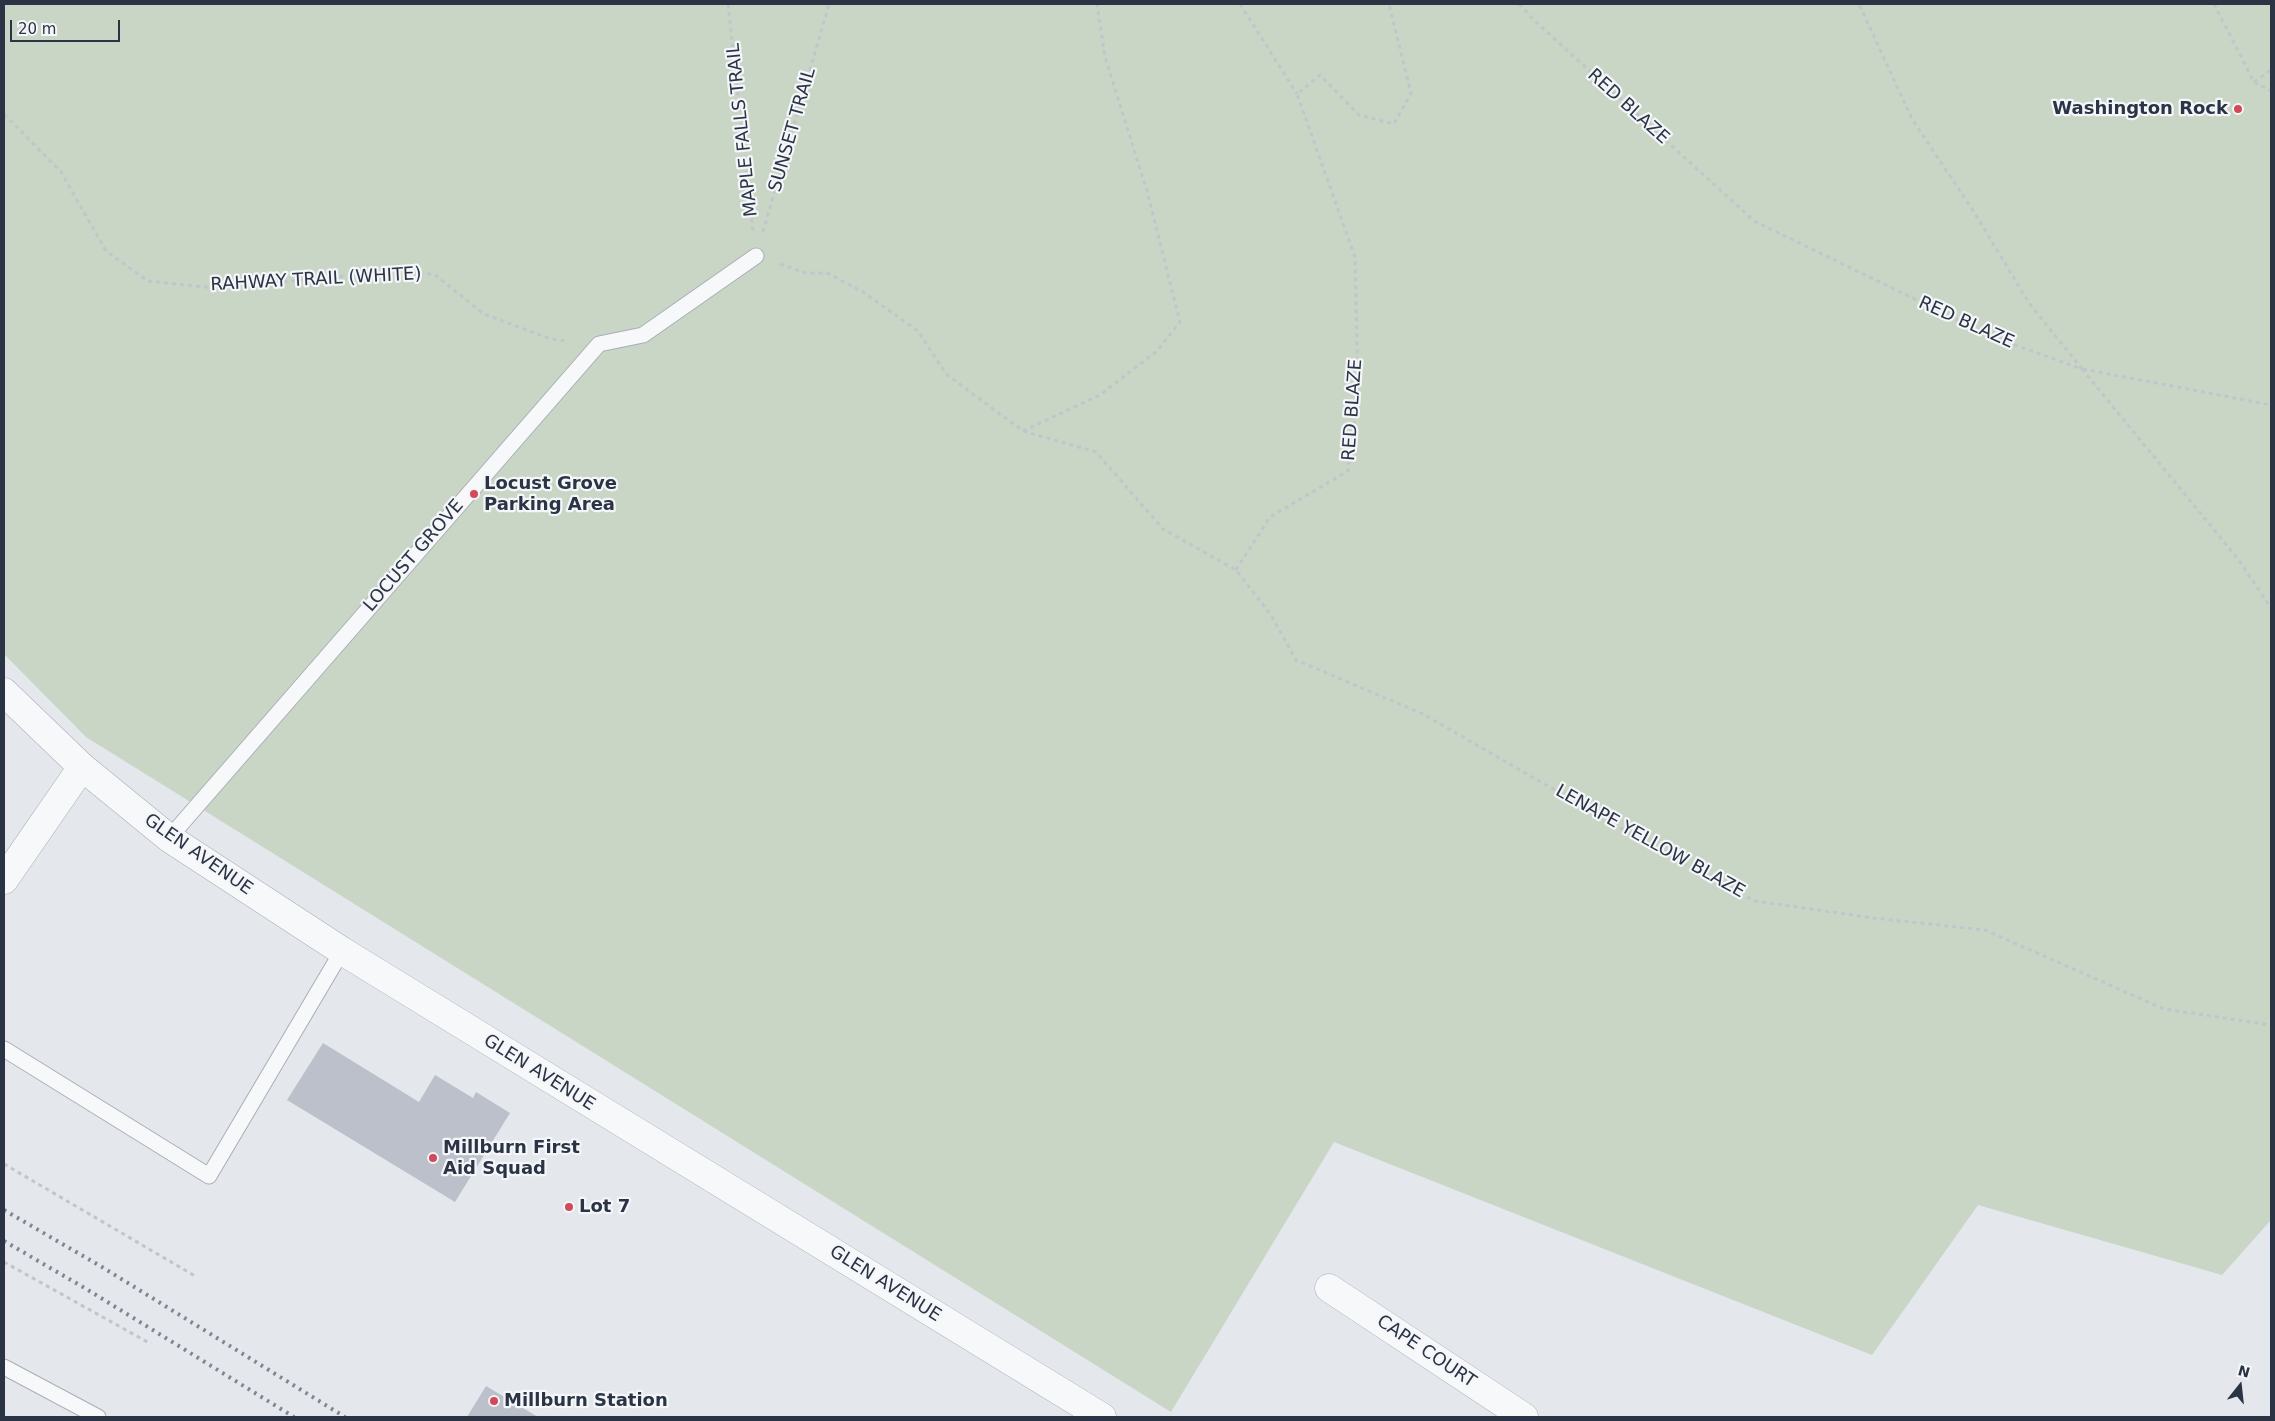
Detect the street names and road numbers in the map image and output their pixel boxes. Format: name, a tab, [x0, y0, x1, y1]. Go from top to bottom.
street label: MAPLE FALLS TRAIL	[723, 42, 763, 218]
street label: RED BLAZE	[1583, 65, 1673, 149]
street label: SUNSET TRAIL	[765, 66, 821, 194]
street label: RAHWAY TRAIL (WHITE)	[210, 264, 422, 296]
street label: RED BLAZE	[1915, 292, 2017, 354]
street label: RED BLAZE	[1339, 358, 1367, 462]
street label: LOCUST GROVE	[359, 496, 469, 616]
street label: LENAPE YELLOW BLAZE	[1551, 781, 1749, 903]
street label: GLEN AVENUE	[140, 810, 256, 900]
street label: GLEN AVENUE	[479, 1030, 599, 1116]
street label: GLEN AVENUE	[825, 1241, 945, 1327]
street label: CAPE COURT	[1372, 1311, 1480, 1393]

